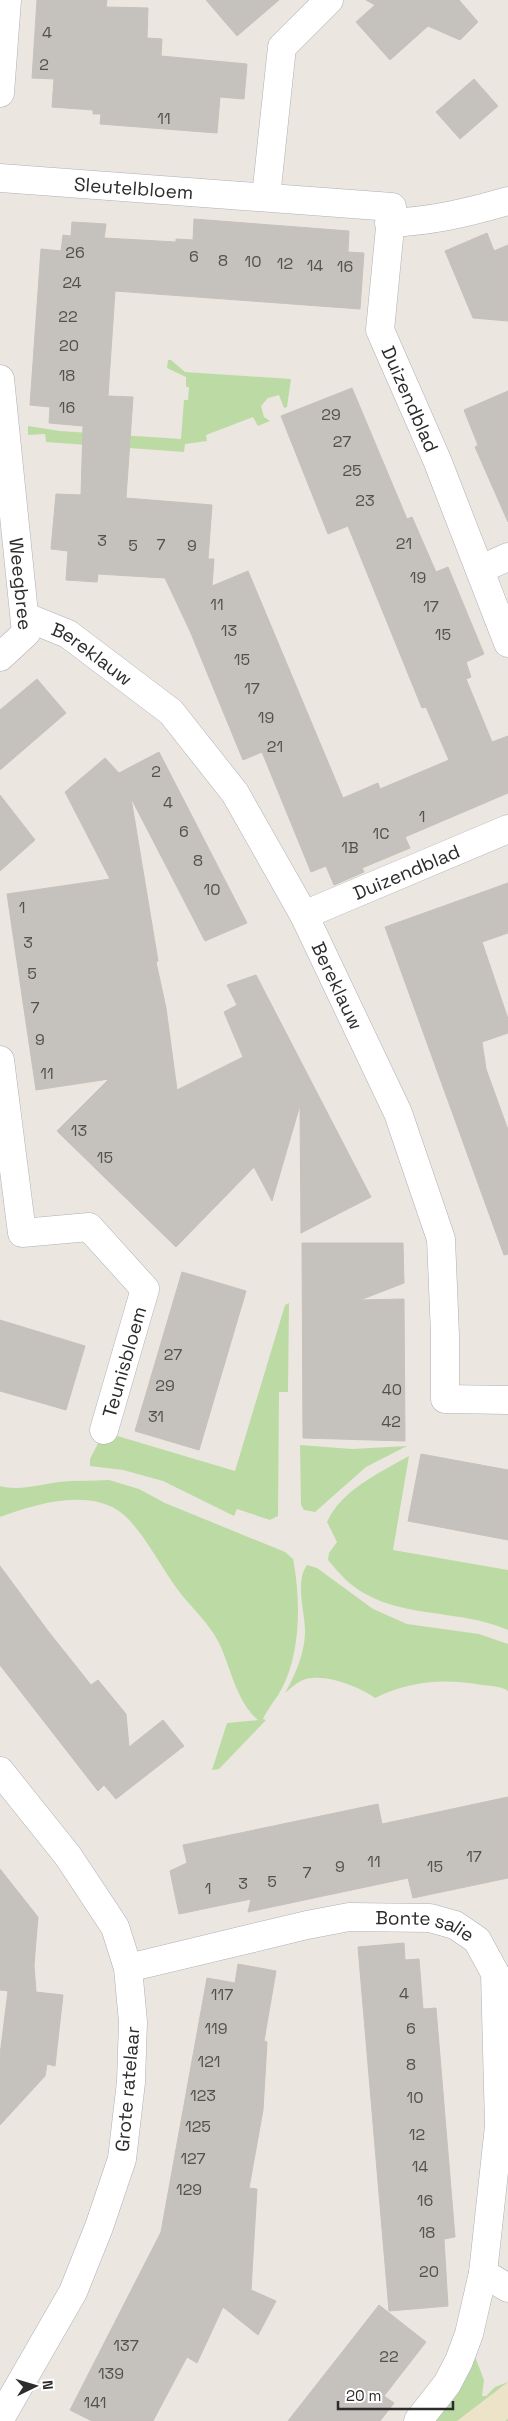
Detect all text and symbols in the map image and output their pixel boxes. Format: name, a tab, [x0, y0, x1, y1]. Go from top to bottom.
house number: 4	[42, 22, 52, 43]
house number: 2	[39, 54, 49, 75]
house number: 11	[157, 108, 171, 129]
street label: Sleutelbloem	[73, 172, 194, 205]
house number: 26	[65, 242, 85, 263]
house number: 6	[189, 246, 199, 267]
house number: 8	[218, 250, 228, 271]
house number: 10	[245, 251, 261, 272]
house number: 12	[277, 253, 293, 274]
house number: 14	[307, 255, 323, 276]
house number: 16	[337, 256, 353, 277]
house number: 24	[62, 272, 82, 293]
house number: 22	[58, 306, 78, 327]
house number: 20	[59, 335, 79, 356]
street label: Duizendblad	[376, 342, 444, 456]
house number: 18	[59, 365, 75, 386]
house number: 16	[59, 397, 75, 418]
house number: 29	[321, 404, 341, 425]
house number: 27	[333, 431, 351, 452]
house number: 25	[342, 460, 362, 481]
house number: 23	[355, 490, 375, 511]
house number: 3	[97, 530, 107, 551]
house number: 21	[396, 533, 412, 554]
house number: 7	[156, 534, 166, 555]
house number: 5	[128, 535, 138, 556]
house number: 9	[187, 535, 197, 556]
street label: Weegbree	[3, 537, 38, 631]
house number: 19	[410, 567, 426, 588]
house number: 11	[210, 594, 224, 615]
house number: 17	[423, 596, 439, 617]
street label: Bereklauw	[48, 617, 137, 691]
house number: 13	[221, 620, 237, 641]
house number: 15	[435, 624, 451, 645]
house number: 15	[234, 649, 250, 670]
house number: 17	[244, 678, 260, 699]
house number: 19	[258, 707, 274, 728]
house number: 21	[267, 736, 283, 757]
house number: 2	[151, 761, 161, 782]
house number: 4	[163, 792, 173, 813]
house number: 1	[419, 806, 425, 827]
house number: 6	[179, 821, 189, 842]
house number: 1C	[373, 823, 389, 844]
house number: 1B	[341, 837, 359, 858]
street label: Duizendblad	[349, 839, 464, 906]
house number: 8	[193, 850, 203, 871]
house number: 10	[204, 879, 220, 900]
house number: 1	[19, 897, 25, 918]
house number: 3	[23, 932, 33, 953]
street label: Bereklauw	[306, 938, 369, 1034]
house number: 5	[27, 963, 37, 984]
house number: 7	[30, 997, 40, 1018]
house number: 9	[35, 1029, 45, 1050]
house number: 11	[40, 1063, 54, 1084]
house number: 13	[71, 1120, 87, 1141]
house number: 15	[97, 1147, 113, 1168]
street label: Teunisbloem	[97, 1304, 152, 1421]
house number: 27	[164, 1344, 182, 1365]
house number: 29	[155, 1375, 175, 1396]
house number: 40	[382, 1379, 402, 1400]
house number: 31	[148, 1406, 164, 1427]
house number: 42	[381, 1411, 401, 1432]
house number: 17	[466, 1846, 482, 1867]
house number: 11	[367, 1851, 381, 1872]
house number: 9	[335, 1856, 345, 1877]
house number: 15	[427, 1856, 443, 1877]
house number: 7	[302, 1862, 312, 1883]
house number: 5	[267, 1871, 277, 1892]
house number: 3	[238, 1873, 248, 1894]
house number: 1	[205, 1878, 211, 1899]
street label: Bonte salie	[375, 1905, 479, 1948]
house number: 4	[399, 1983, 409, 2004]
house number: 117	[211, 1984, 233, 2005]
house number: 119	[204, 2018, 228, 2039]
house number: 6	[406, 2018, 416, 2039]
street label: Grote ratelaar	[110, 2025, 145, 2153]
house number: 121	[197, 2051, 221, 2072]
house number: 8	[406, 2054, 416, 2075]
house number: 123	[190, 2085, 216, 2106]
house number: 10	[407, 2087, 423, 2108]
house number: 125	[185, 2116, 211, 2137]
house number: 12	[409, 2124, 425, 2145]
house number: 127	[180, 2148, 206, 2169]
house number: 14	[412, 2156, 428, 2177]
house number: 129	[176, 2179, 202, 2200]
house number: 16	[417, 2190, 433, 2211]
house number: 18	[419, 2222, 435, 2243]
house number: 20	[419, 2261, 439, 2282]
house number: 137	[113, 2335, 139, 2356]
house number: 22	[379, 2346, 399, 2367]
north arrow	[10, 2361, 60, 2411]
house number: 139	[98, 2363, 124, 2384]
scale bar	[338, 2378, 453, 2410]
text: N	[39, 2379, 57, 2390]
text: 20 m	[346, 2386, 381, 2405]
house number: 141	[84, 2392, 106, 2413]

